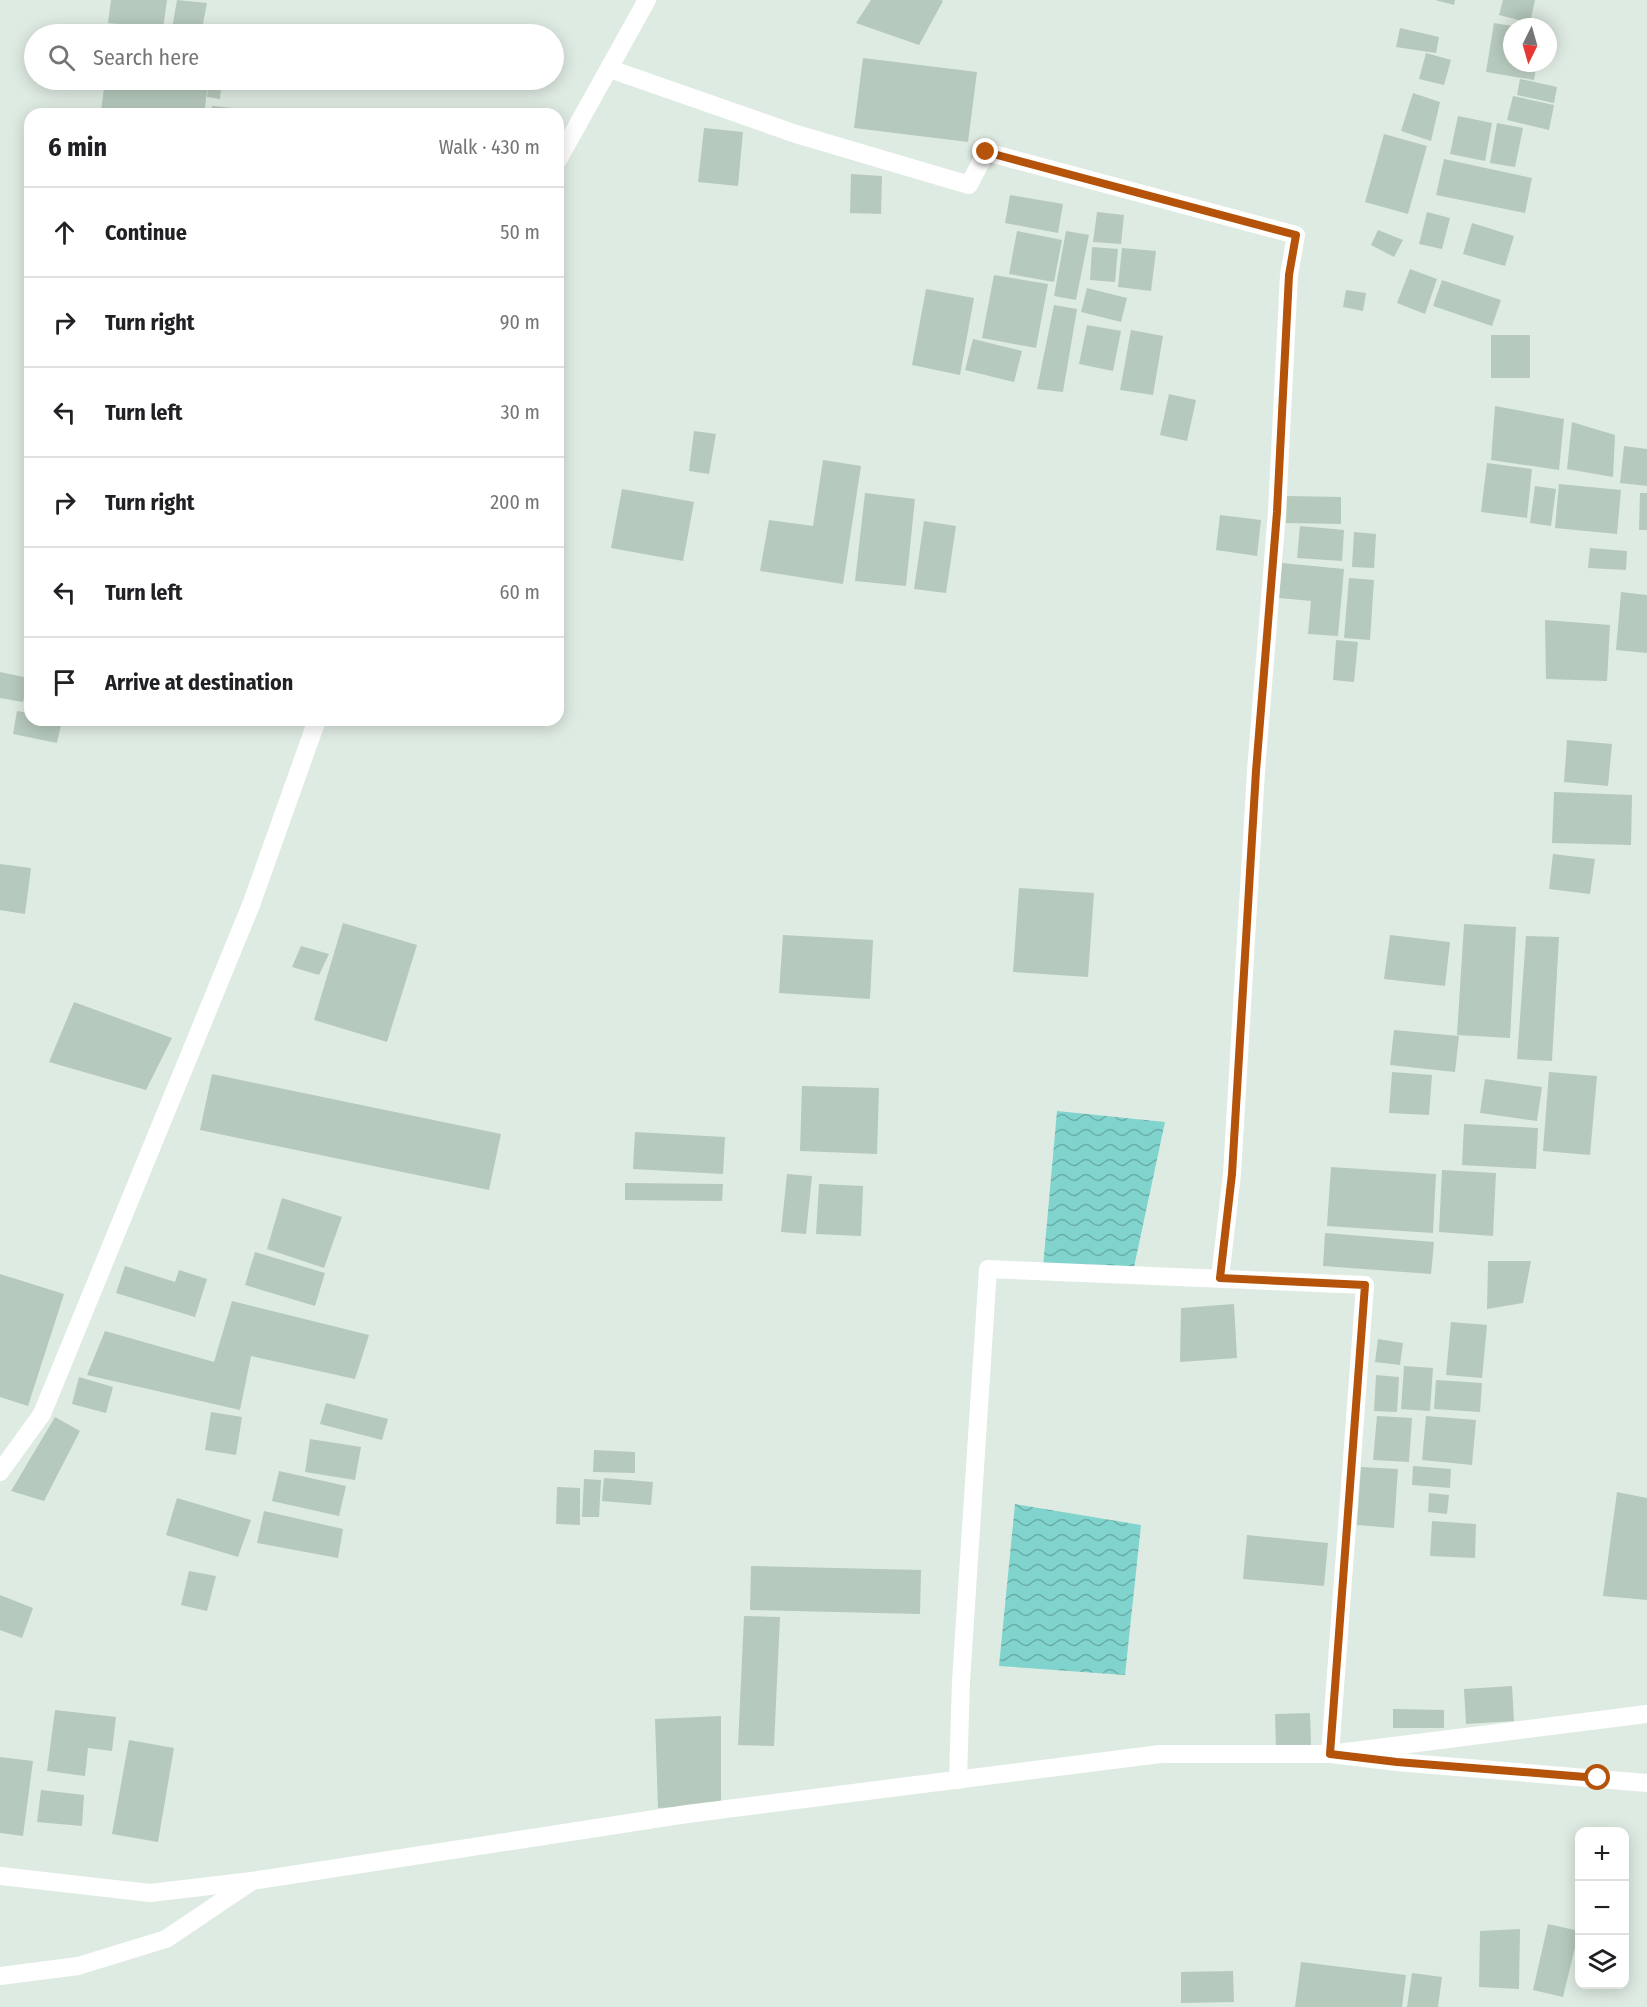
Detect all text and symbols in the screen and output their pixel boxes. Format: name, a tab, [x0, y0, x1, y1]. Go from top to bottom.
north arrow	[1503, 18, 1557, 72]
search box	[24, 24, 564, 90]
icon: search	[45, 41, 78, 74]
text: Search here	[93, 44, 199, 71]
text: 6 min	[48, 132, 107, 163]
text: Walk · 430 m	[439, 135, 540, 159]
route end	[972, 138, 998, 164]
icon: ahead	[48, 216, 81, 249]
text: Continue	[105, 219, 187, 246]
text: 50 m	[500, 220, 540, 244]
icon: right	[48, 306, 81, 339]
text: Turn right	[105, 309, 194, 336]
text: 90 m	[500, 310, 540, 334]
icon: left	[48, 396, 81, 429]
text: Turn left	[105, 399, 183, 426]
text: 30 m	[500, 400, 540, 424]
icon: right	[48, 486, 81, 519]
text: Turn right	[105, 489, 194, 516]
text: 200 m	[490, 490, 540, 514]
icon: left	[48, 576, 81, 609]
text: Turn left	[105, 579, 183, 606]
text: 60 m	[500, 580, 540, 604]
icon: arrive	[48, 666, 81, 699]
text: Arrive at destination	[105, 669, 293, 696]
route start	[1584, 1764, 1610, 1790]
map controls	[1575, 1827, 1629, 1989]
button: +	[1575, 1827, 1629, 1881]
button: −	[1575, 1881, 1629, 1935]
button: layers	[1575, 1935, 1629, 1989]

